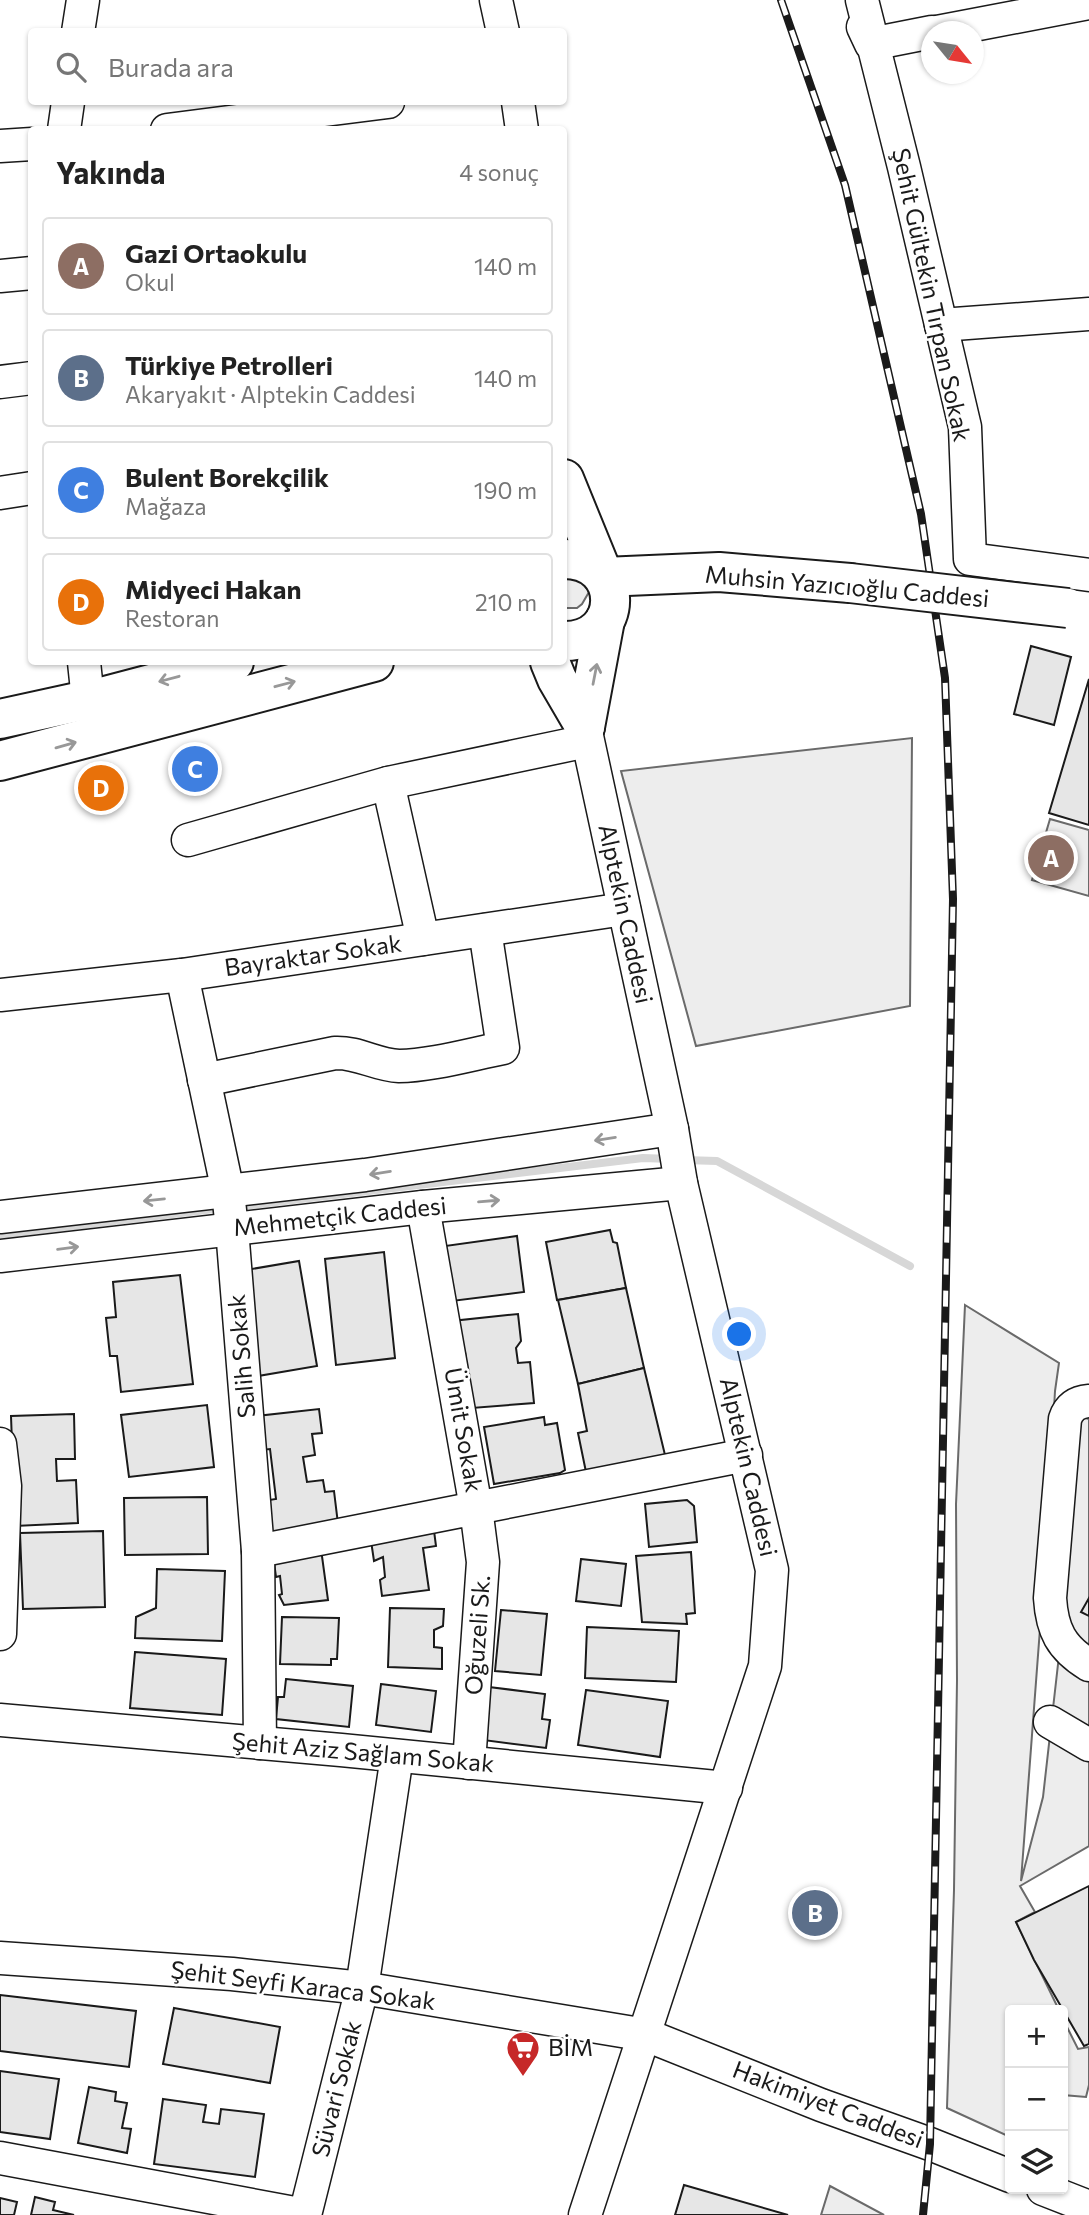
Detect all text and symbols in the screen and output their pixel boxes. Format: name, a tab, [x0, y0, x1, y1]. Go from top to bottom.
north arrow	[921, 21, 984, 84]
search box	[28, 28, 567, 105]
icon: search	[52, 48, 90, 86]
text: Burada ara	[108, 51, 234, 82]
street label: Şehit Gültekin Tırpan Sokak	[887, 145, 978, 444]
text: Yakında	[56, 153, 166, 190]
text: 4 sonuç	[459, 158, 539, 186]
text: Gazi Ortaokulu	[125, 237, 307, 268]
text: A	[73, 252, 89, 280]
text: 140 m	[474, 252, 537, 280]
text: Okul	[125, 268, 175, 296]
text: Türkiye Petrolleri	[125, 349, 333, 380]
text: B	[73, 364, 89, 392]
text: 140 m	[474, 364, 537, 392]
text: Akaryakıt · Alptekin Caddesi	[125, 380, 416, 408]
text: Bulent Borekçilik	[125, 461, 329, 492]
text: C	[73, 476, 89, 504]
text: 190 m	[474, 476, 537, 504]
text: Mağaza	[125, 492, 207, 520]
street label: Muhsin Yazıcıoğlu Caddesi	[704, 559, 991, 612]
text: Midyeci Hakan	[125, 573, 302, 604]
text: D	[73, 588, 89, 616]
text: 210 m	[475, 588, 537, 616]
text: Restoran	[125, 604, 219, 632]
one-way arrow	[589, 663, 602, 686]
one-way arrow	[158, 673, 180, 686]
one-way arrow	[274, 677, 296, 690]
one-way arrow	[55, 737, 77, 750]
pin: C	[172, 743, 218, 795]
pin: D	[78, 762, 124, 814]
street label: Alptekin Caddesi	[593, 821, 660, 1006]
pin: A	[1028, 832, 1074, 884]
street label: Bayraktar Sokak	[222, 928, 403, 981]
one-way arrow	[594, 1133, 617, 1146]
one-way arrow	[369, 1167, 392, 1180]
street label: Mehmetçik Caddesi	[232, 1190, 448, 1241]
one-way arrow	[143, 1194, 166, 1207]
one-way arrow	[477, 1194, 499, 1207]
one-way arrow	[56, 1241, 79, 1254]
street label: Salih Sokak	[221, 1293, 260, 1419]
your location	[722, 1317, 756, 1351]
street label: Ümit Sokak	[439, 1365, 490, 1494]
street label: Alptekin Caddesi	[715, 1374, 784, 1559]
street label: Oğuzeli Sk.	[458, 1574, 495, 1696]
street label: Şehit Aziz Sağlam Sokak	[231, 1726, 495, 1777]
pin: B	[792, 1887, 838, 1939]
street label: Şehit Seyfi Karaca Sokak	[169, 1954, 437, 2015]
map controls	[1005, 2005, 1068, 2194]
button: +	[1005, 2005, 1068, 2068]
street label: Süvari Sokak	[305, 2017, 366, 2160]
supermarket icon: BİM	[504, 2029, 542, 2078]
place label: BİM	[548, 2032, 593, 2061]
street label: Hakimiyet Caddesi	[729, 2054, 928, 2153]
button: −	[1005, 2068, 1068, 2131]
button: layers	[1005, 2131, 1068, 2194]

